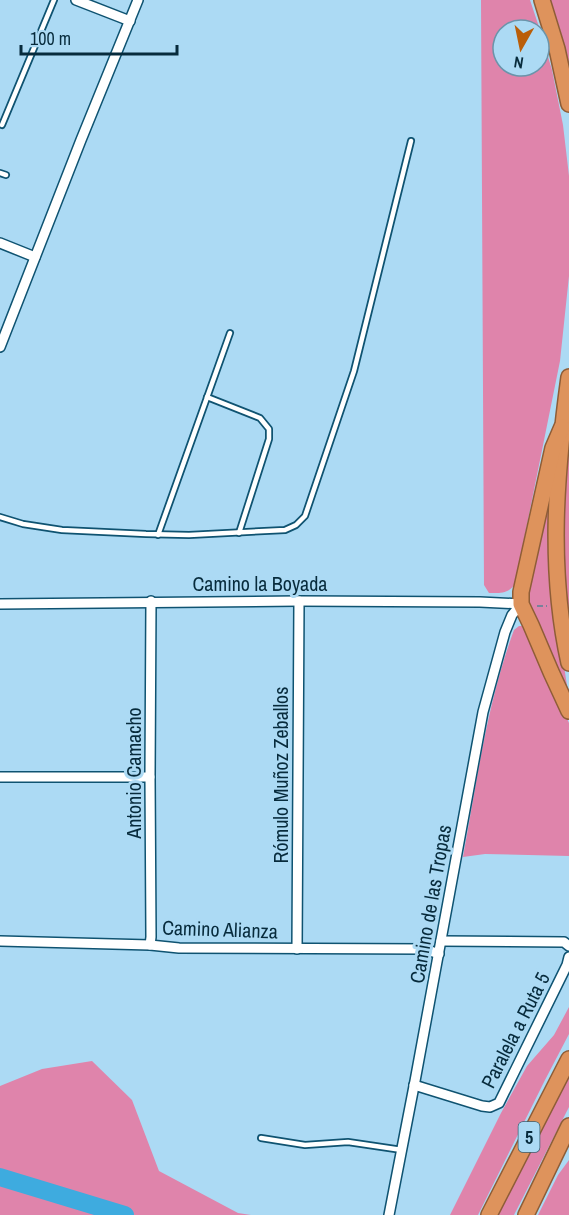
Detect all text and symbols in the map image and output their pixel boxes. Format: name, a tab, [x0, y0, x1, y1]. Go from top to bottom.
scale bar	[21, 18, 177, 56]
north arrow	[491, 18, 551, 78]
text: 100 m	[30, 26, 71, 51]
text: N	[512, 51, 525, 74]
street label: Camino la Boyada	[193, 570, 327, 597]
street label: Rómulo Muñoz Zeballos	[267, 687, 294, 863]
street label: Antonio Camacho	[120, 707, 147, 840]
street label: Camino de las Tropas	[403, 823, 457, 985]
street label: Camino Alianza	[162, 913, 278, 945]
street label: Paralela a Ruta 5	[474, 967, 556, 1093]
road number: 5	[518, 1122, 540, 1152]

